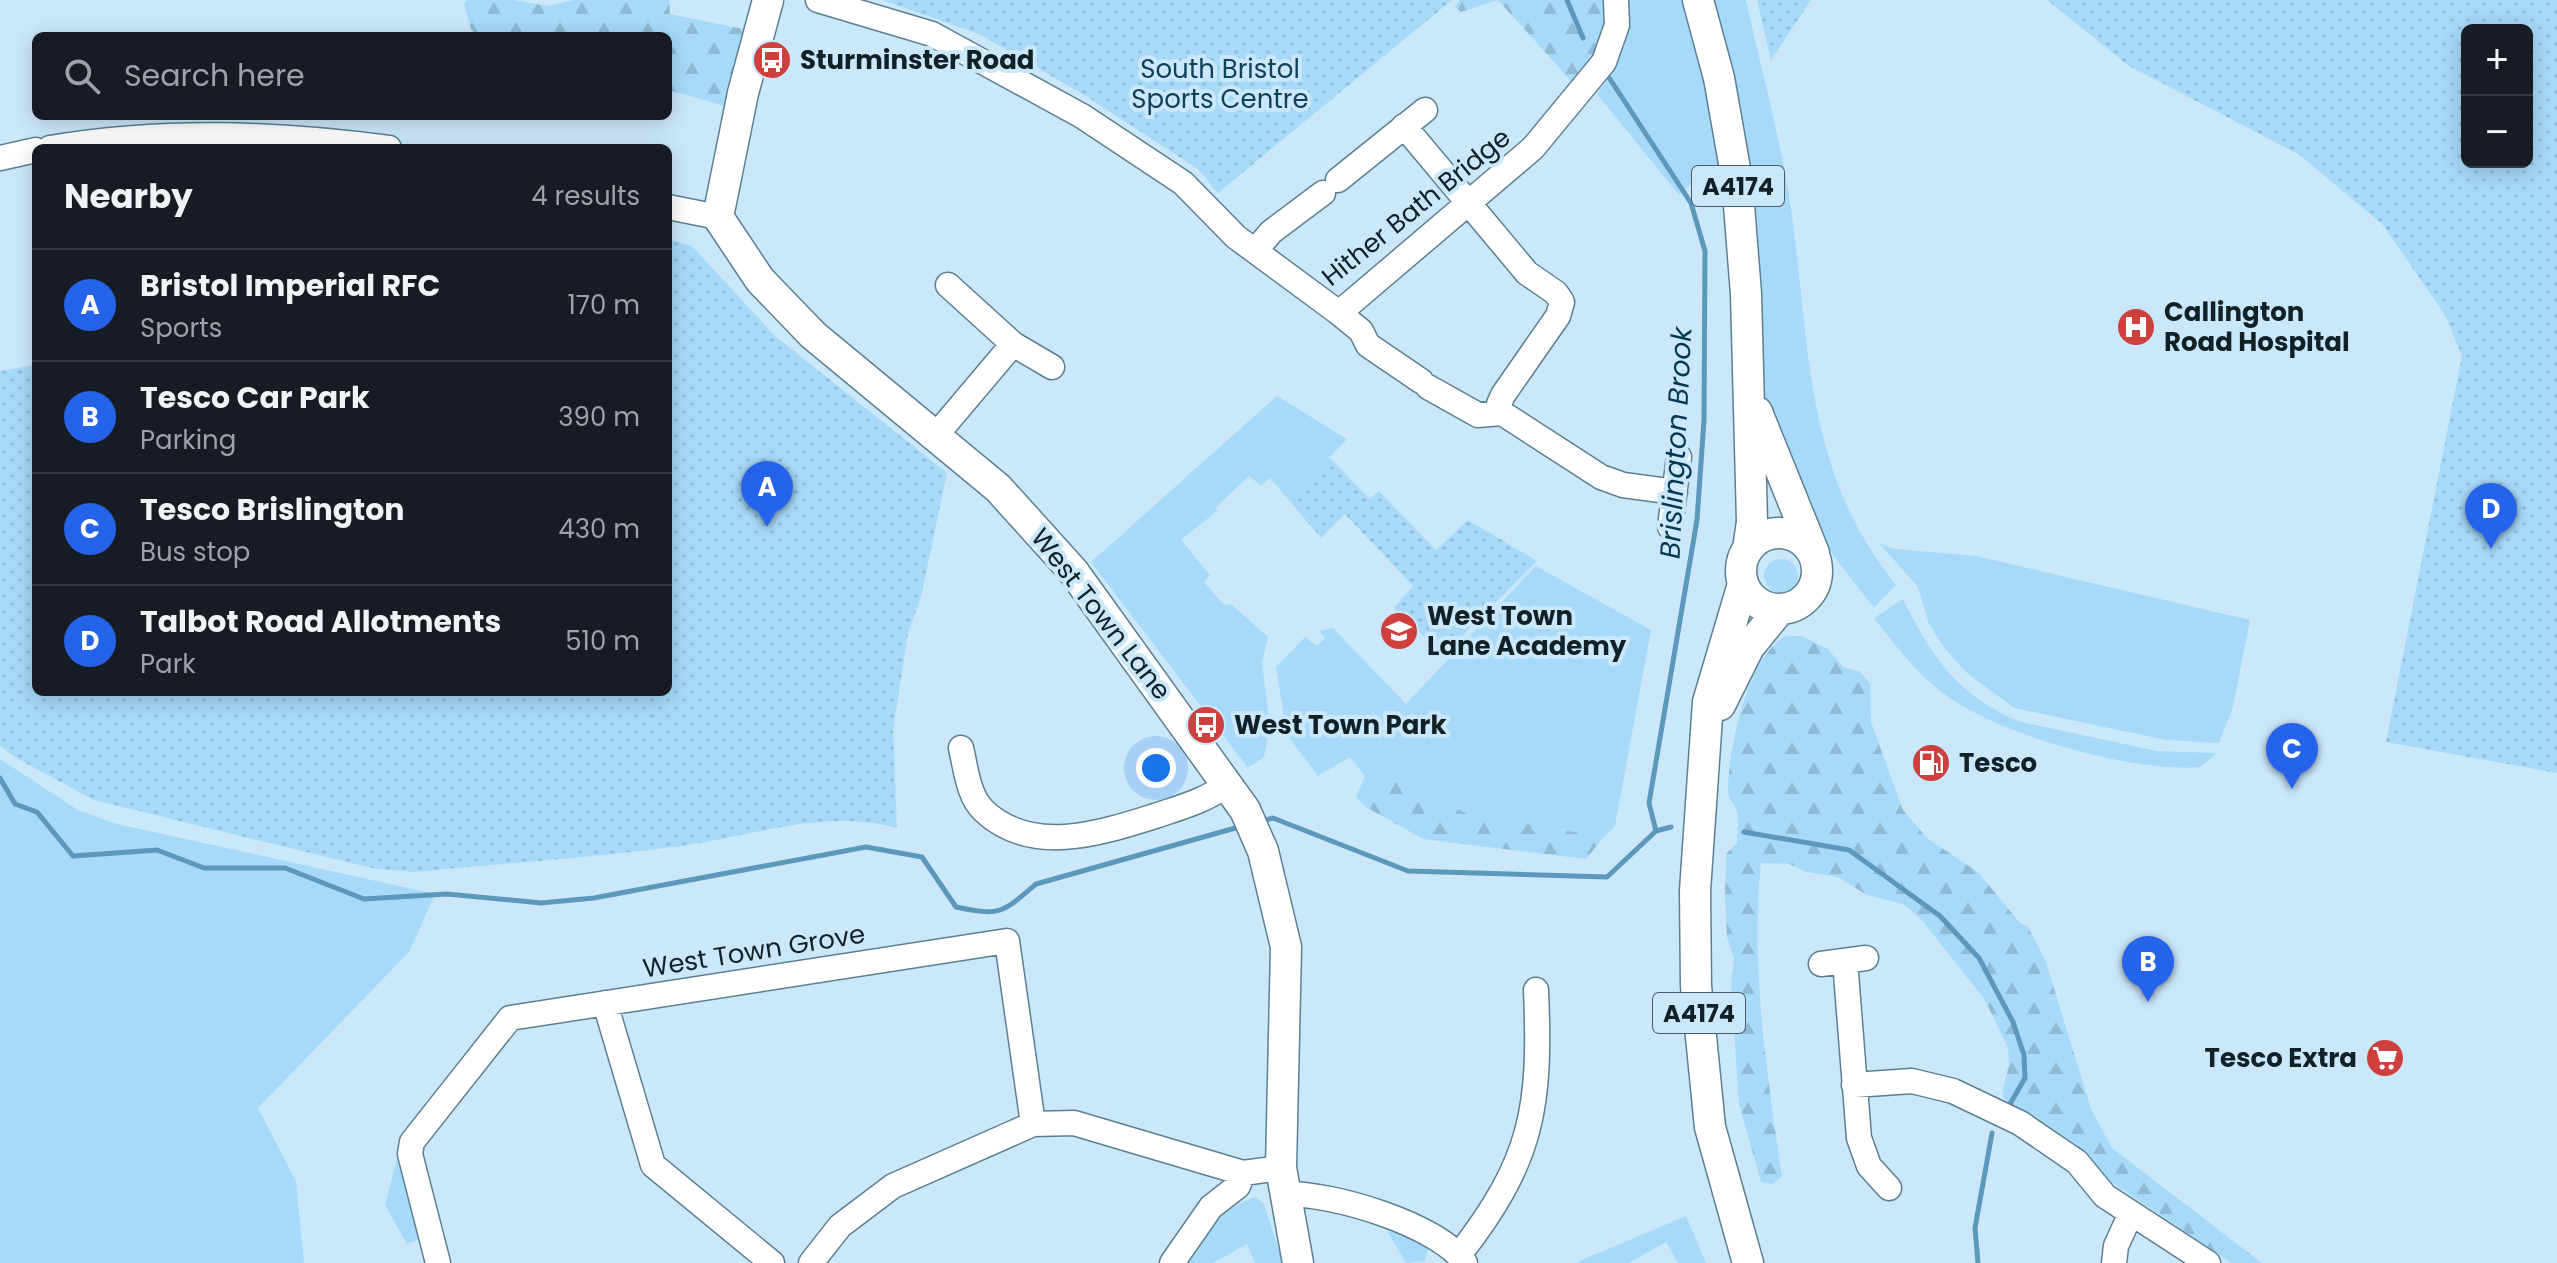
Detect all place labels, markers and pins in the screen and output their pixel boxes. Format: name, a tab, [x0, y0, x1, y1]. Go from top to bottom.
bus stop icon: Sturminster Road	[751, 39, 793, 81]
place label: Sturminster Road	[800, 42, 1034, 78]
place label: Callington Road Hospital	[2164, 294, 2350, 360]
hospital icon: Callington Road Hospital	[2115, 306, 2157, 348]
pin: A	[741, 461, 793, 527]
pin: D	[2465, 483, 2517, 549]
place label: West Town Lane Academy	[1427, 598, 1627, 664]
school or university icon: West Town Lane Academy	[1378, 610, 1420, 652]
bus stop icon: West Town Park	[1185, 704, 1227, 746]
place label: West Town Park	[1234, 707, 1447, 743]
pin: C	[2266, 723, 2318, 789]
fuel station icon: Tesco	[1910, 742, 1952, 784]
place label: Tesco	[1959, 745, 2037, 781]
pin: B	[2122, 936, 2174, 1002]
supermarket icon: Tesco Extra	[2364, 1037, 2406, 1079]
place label: Tesco Extra	[2205, 1040, 2357, 1076]

